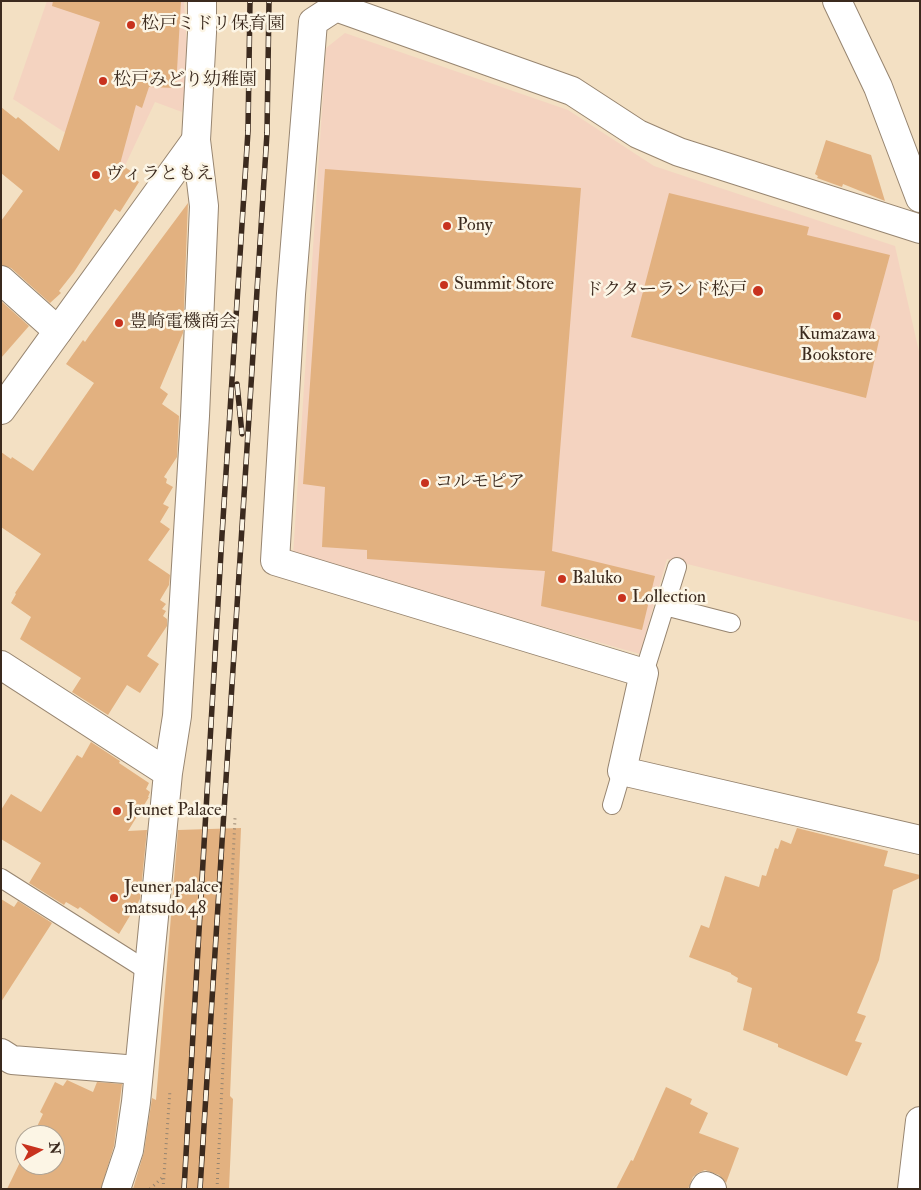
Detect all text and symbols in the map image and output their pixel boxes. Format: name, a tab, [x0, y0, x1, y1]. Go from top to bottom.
place label: 松戸ミドリ保育園	[141, 14, 285, 36]
marker: 松戸ミドリ保育園	[125, 19, 137, 31]
place label: 松戸みどり幼稚園	[113, 70, 257, 92]
marker: 松戸みどり幼稚園	[97, 75, 109, 87]
place label: ヴィラともえ	[106, 164, 214, 186]
marker: ヴィラともえ	[90, 169, 102, 181]
place label: Pony	[457, 215, 493, 237]
marker: Pony	[441, 220, 453, 232]
place label: Summit Store	[454, 274, 554, 296]
marker: Summit Store	[438, 279, 450, 291]
place label: ドクターランド松戸	[585, 280, 747, 302]
marker: ドクターランド松戸	[751, 284, 765, 298]
marker: Kumazawa Bookstore	[831, 310, 843, 322]
place label: 豊崎電機商会	[129, 312, 237, 334]
marker: 豊崎電機商会	[113, 317, 125, 329]
place label: Kumazawa Bookstore	[798, 324, 876, 366]
place label: コルモピア	[435, 472, 525, 494]
marker: コルモピア	[419, 477, 431, 489]
place label: Baluko	[572, 568, 622, 590]
marker: Baluko	[556, 573, 568, 585]
place label: Lollection	[632, 587, 706, 609]
marker: Lollection	[616, 592, 628, 604]
place label: Jeunet Palace	[127, 800, 222, 822]
marker: Jeunet Palace	[111, 805, 123, 817]
place label: Jeuner palace matsudo 48	[124, 877, 218, 920]
marker: Jeuner palace matsudo 48	[108, 892, 120, 904]
north arrow	[15, 1125, 65, 1175]
text: N	[45, 1141, 64, 1155]

